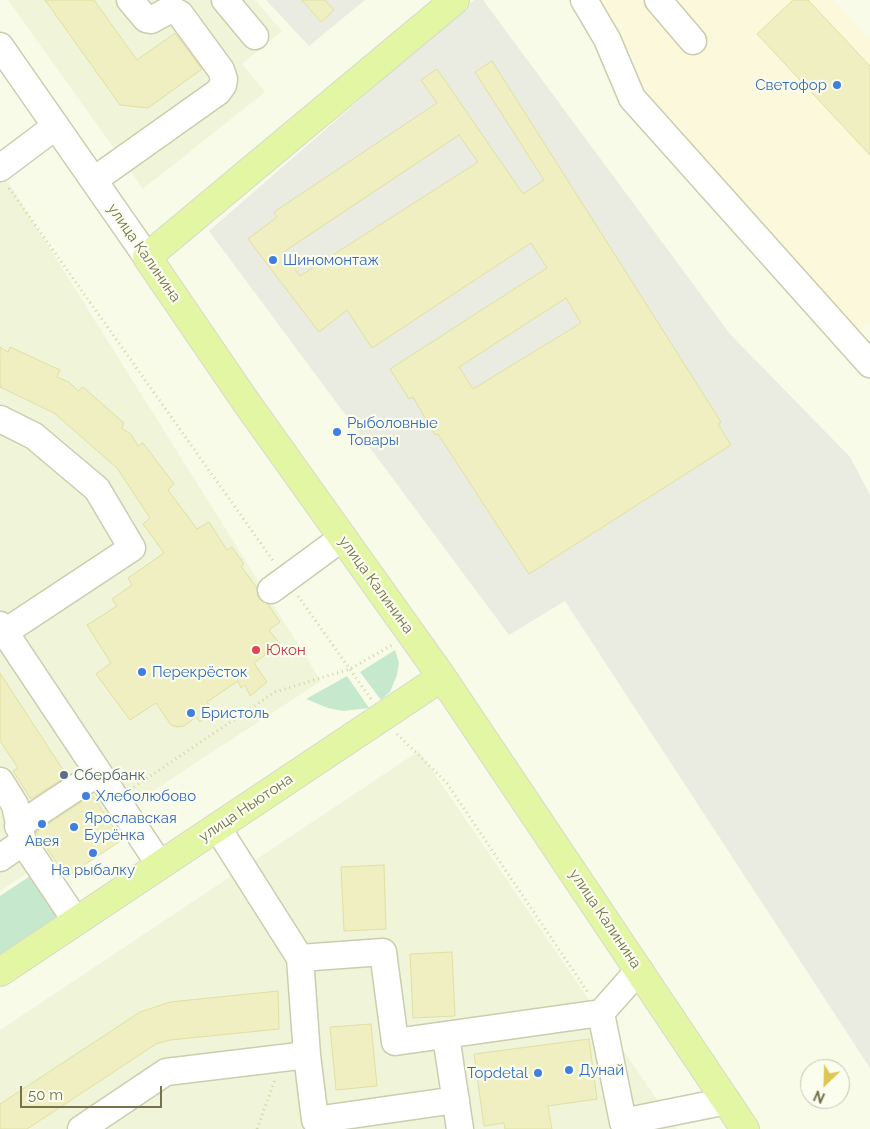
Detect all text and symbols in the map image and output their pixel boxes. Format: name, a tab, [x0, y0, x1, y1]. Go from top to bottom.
place label: Светофор	[755, 76, 827, 94]
marker: Светофор	[831, 79, 843, 91]
street label: улица Калинина	[103, 200, 185, 306]
place label: Шиномонтаж	[283, 251, 379, 269]
marker: Шиномонтаж	[267, 254, 279, 266]
place label: Рыболовные Товары	[347, 414, 438, 449]
marker: Рыболовные Товары	[331, 426, 343, 438]
street label: улица Калинина	[335, 533, 417, 637]
place label: Юкон	[266, 641, 306, 659]
marker: Юкон	[250, 644, 262, 656]
place label: Перекрёсток	[152, 663, 248, 681]
marker: Перекрёсток	[136, 666, 148, 678]
place label: Бристоль	[201, 704, 269, 722]
marker: Бристоль	[185, 707, 197, 719]
place label: Сбербанк	[74, 766, 145, 784]
marker: Сбербанк	[58, 769, 70, 781]
street label: улица Ньютона	[196, 770, 296, 846]
place label: Хлеболюбово	[96, 787, 196, 805]
marker: Хлеболюбово	[80, 790, 92, 802]
place label: Ярославская Бурёнка	[84, 809, 177, 844]
marker: Авея	[36, 818, 48, 830]
marker: Ярославская Бурёнка	[68, 821, 80, 833]
place label: Авея	[25, 832, 59, 850]
marker: На рыбалку	[87, 847, 99, 859]
place label: На рыбалку	[51, 861, 135, 879]
street label: улица Калинина	[565, 866, 645, 972]
north arrow	[800, 1059, 850, 1109]
place label: Дунай	[579, 1061, 624, 1079]
place label: Topdetal	[467, 1064, 528, 1082]
marker: Дунай	[563, 1064, 575, 1076]
marker: Topdetal	[532, 1067, 544, 1079]
scale bar	[22, 1076, 165, 1108]
text: 50 m	[28, 1086, 63, 1104]
text: N	[811, 1087, 827, 1106]

